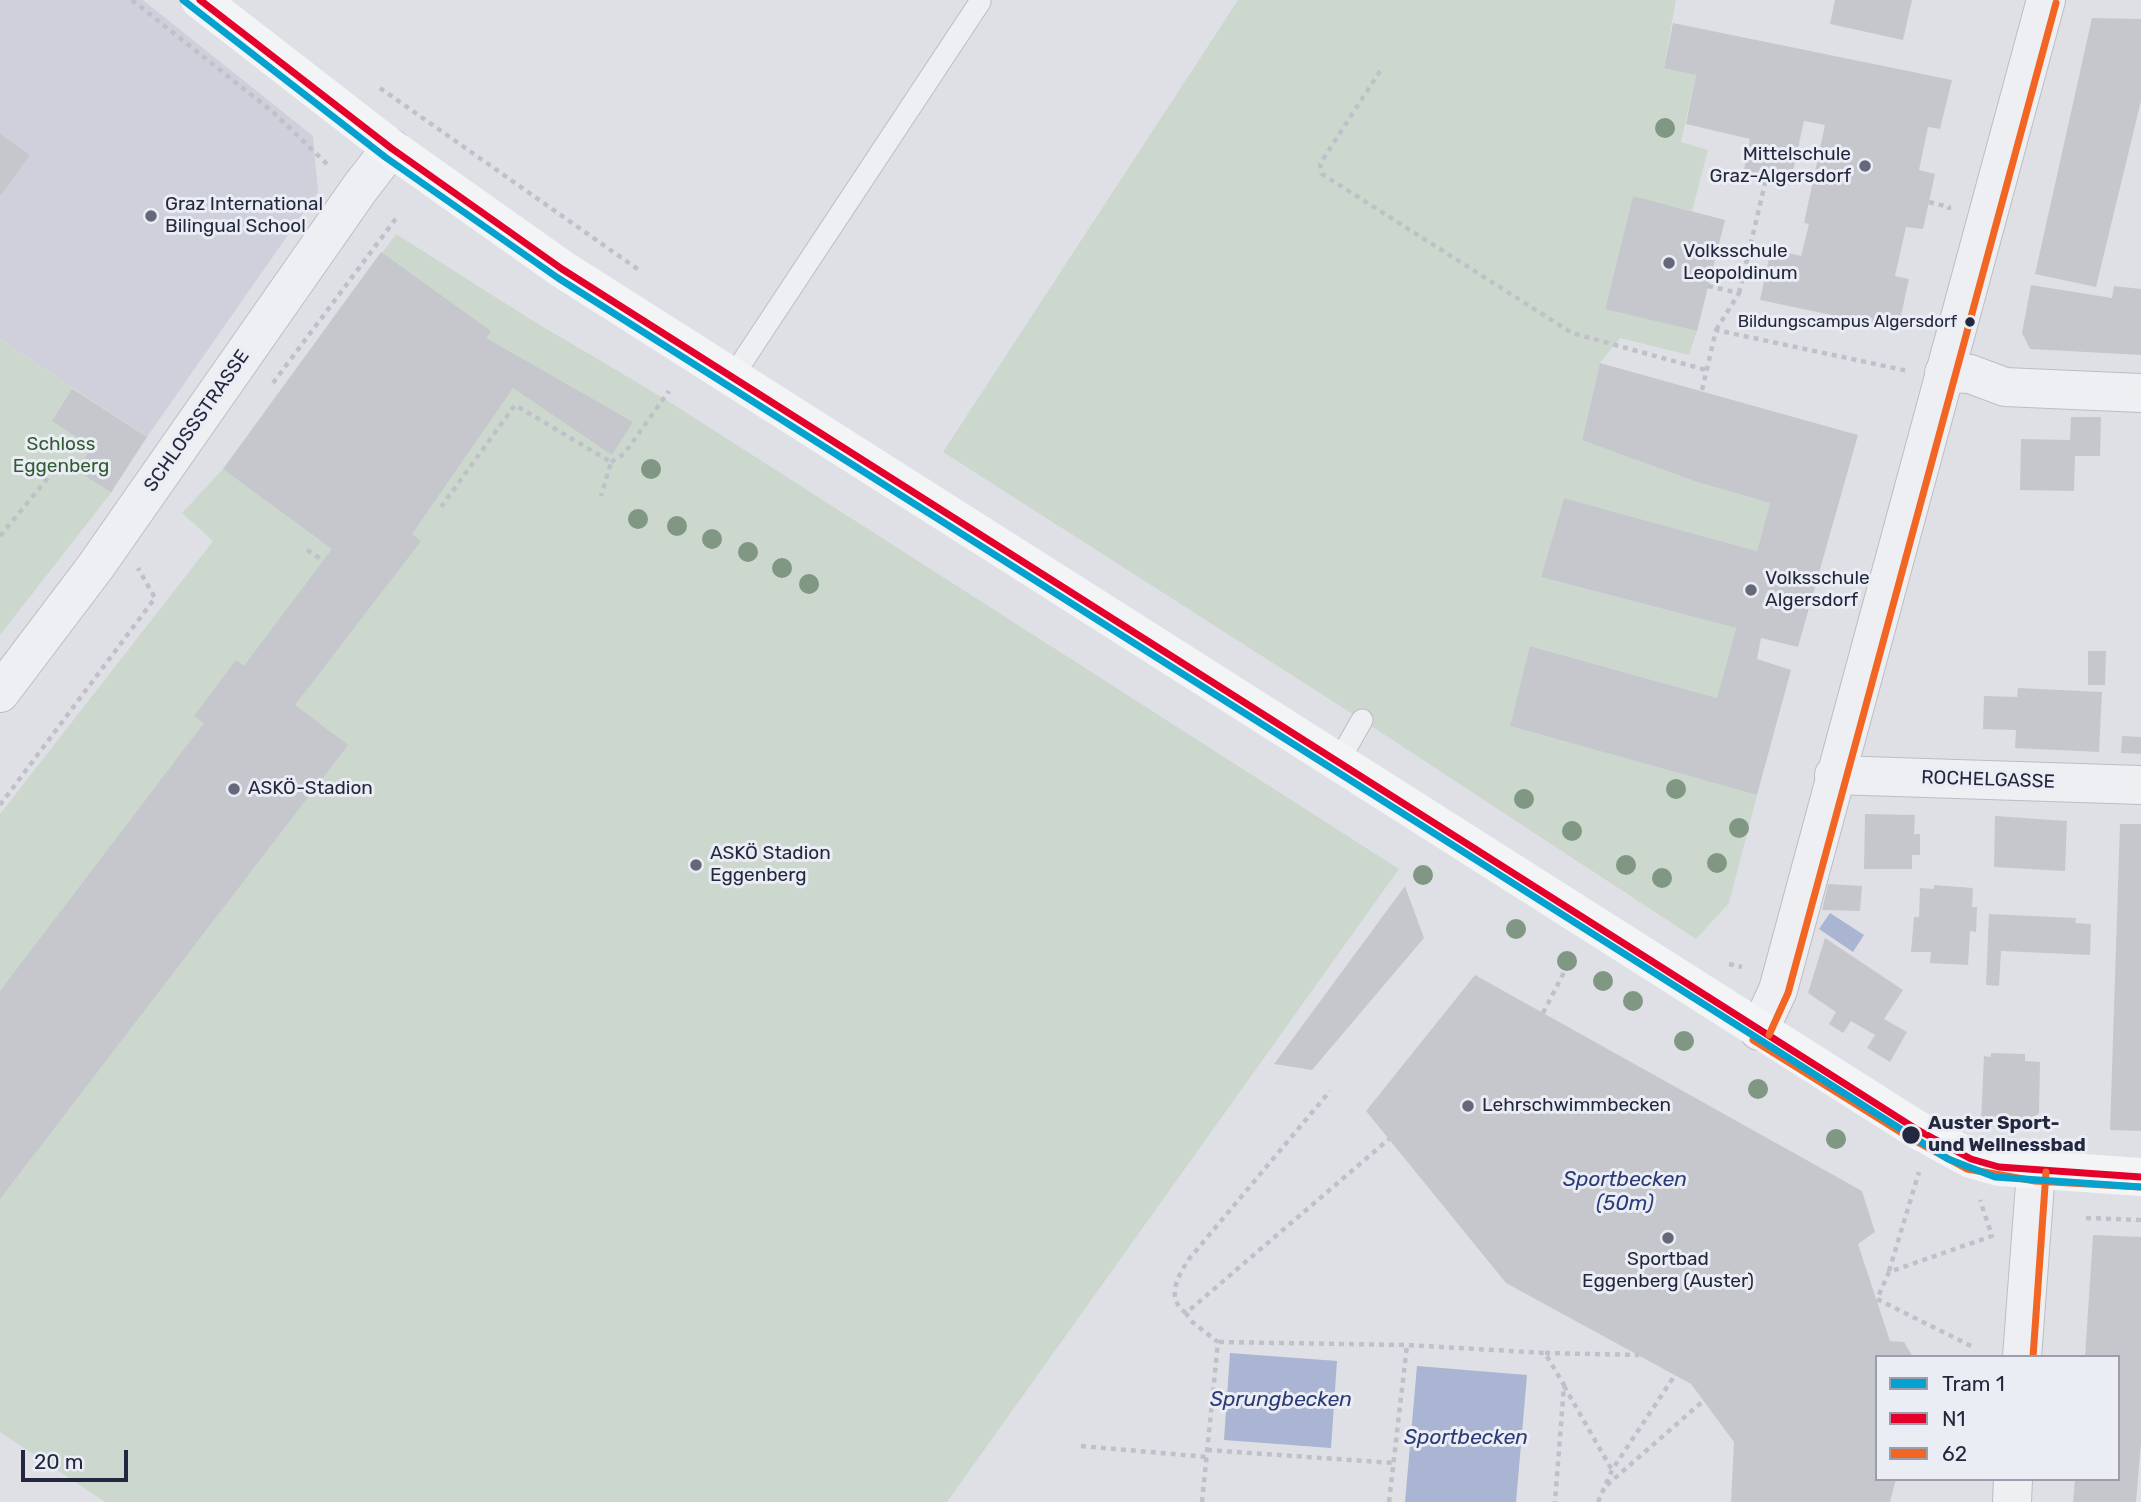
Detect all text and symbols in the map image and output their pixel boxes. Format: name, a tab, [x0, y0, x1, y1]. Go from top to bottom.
place label: Mittelschule Graz-Algersdorf	[1710, 144, 1851, 188]
marker: Mittelschule Graz-Algersdorf	[1857, 158, 1873, 174]
place label: Graz International Bilingual School	[165, 194, 323, 238]
marker: Graz International Bilingual School	[143, 208, 159, 224]
place label: Volksschule Leopoldinum	[1683, 241, 1798, 285]
marker: Volksschule Leopoldinum	[1661, 255, 1677, 271]
place label: Bildungscampus Algersdorf	[1738, 312, 1957, 332]
marker: Bildungscampus Algersdorf	[1963, 315, 1977, 329]
street label: SCHLOSSSTRASSE	[140, 346, 254, 496]
park label: Schloss Eggenberg	[13, 434, 109, 478]
place label: Volksschule Algersdorf	[1765, 568, 1870, 612]
marker: Volksschule Algersdorf	[1743, 582, 1759, 598]
street label: ROCHELGASSE	[1921, 766, 2055, 794]
place label: ASKÖ-Stadion	[248, 778, 373, 800]
marker: ASKÖ-Stadion	[226, 781, 242, 797]
place label: ASKÖ Stadion Eggenberg	[710, 843, 831, 887]
marker: ASKÖ Stadion Eggenberg	[688, 857, 704, 873]
place label: Lehrschwimmbecken	[1482, 1095, 1671, 1117]
marker: Lehrschwimmbecken	[1460, 1098, 1476, 1114]
place label: Auster Sport- und Wellnessbad	[1928, 1113, 2086, 1157]
marker: Auster Sport- und Wellnessbad	[1900, 1124, 1922, 1146]
water label: Sportbecken (50m)	[1563, 1167, 1687, 1217]
marker: Sportbad Eggenberg (Auster)	[1660, 1230, 1676, 1246]
place label: Sportbad Eggenberg (Auster)	[1582, 1249, 1754, 1293]
legend	[1875, 1355, 2120, 1481]
text: Tram 1	[1942, 1371, 2005, 1396]
water label: Sprungbecken	[1210, 1387, 1352, 1413]
text: N1	[1942, 1406, 1966, 1431]
water label: Sportbecken	[1404, 1425, 1528, 1451]
scale bar	[24, 1436, 131, 1480]
text: 62	[1942, 1441, 1967, 1466]
text: 20 m	[34, 1449, 83, 1474]

